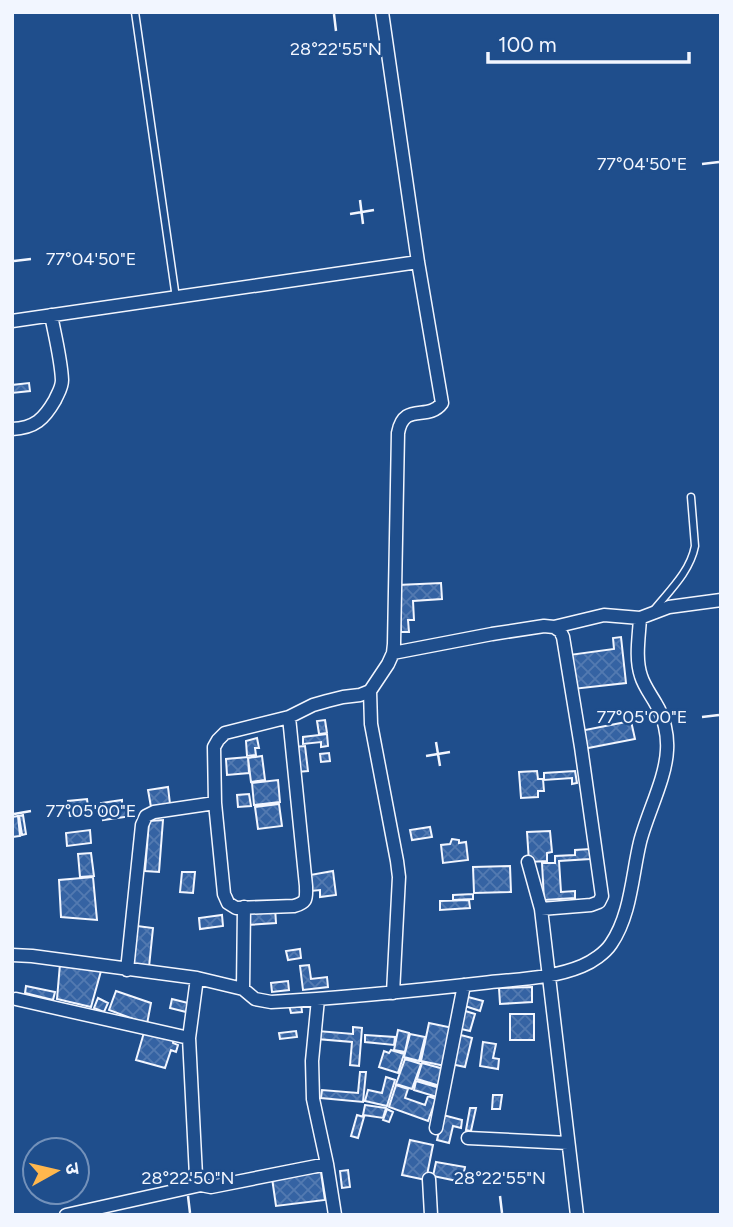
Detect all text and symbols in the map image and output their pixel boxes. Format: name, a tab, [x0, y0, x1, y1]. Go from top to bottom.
scale bar	[488, 21, 689, 65]
text: 100 m	[498, 32, 557, 57]
text: 28°22'55"N	[290, 38, 382, 60]
text: 77°04'50"E	[597, 153, 687, 175]
text: 77°04'50"E	[46, 248, 136, 270]
text: 77°05'00"E	[597, 706, 687, 728]
text: 77°05'00"E	[46, 800, 136, 822]
north arrow	[21, 1136, 91, 1206]
text: उ	[60, 1162, 85, 1177]
text: 28°22'50"N	[141, 1167, 235, 1189]
text: 28°22'55"N	[454, 1167, 546, 1189]

